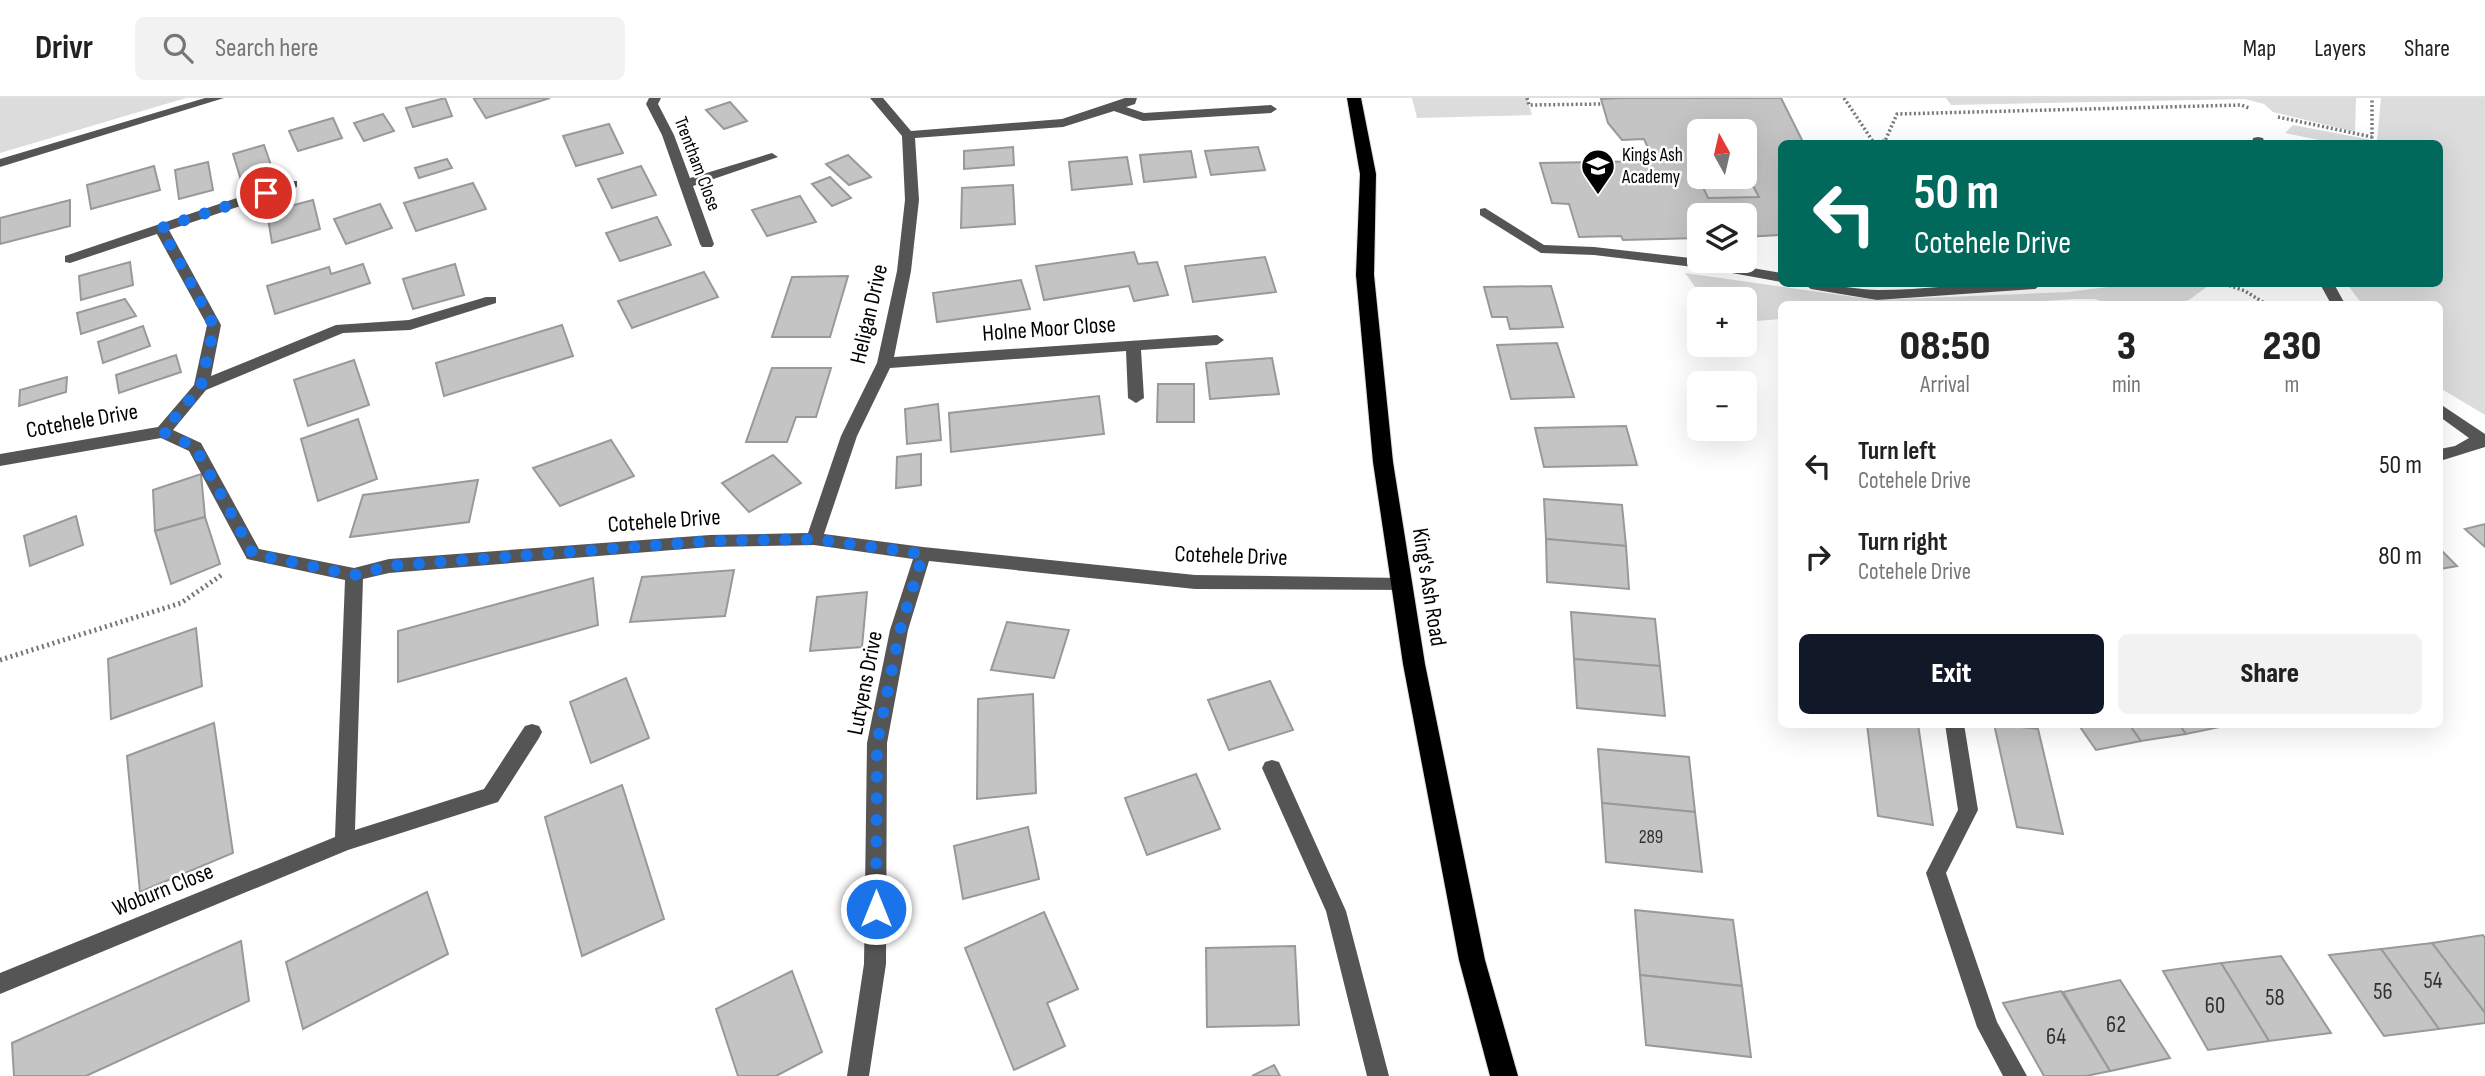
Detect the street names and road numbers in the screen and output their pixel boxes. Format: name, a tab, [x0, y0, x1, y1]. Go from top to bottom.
street label: Trentham Close	[669, 114, 725, 214]
street label: Heligan Drive	[844, 261, 894, 367]
street label: Holne Moor Close	[981, 310, 1117, 348]
street label: Cotehele Drive	[24, 397, 140, 445]
street label: Cotehele Drive	[607, 503, 721, 539]
street label: King's Ash Road	[1406, 526, 1452, 648]
street label: Cotehele Drive	[1174, 540, 1288, 572]
street label: Lutyens Drive	[841, 629, 889, 737]
street label: Woburn Close	[109, 857, 217, 923]

